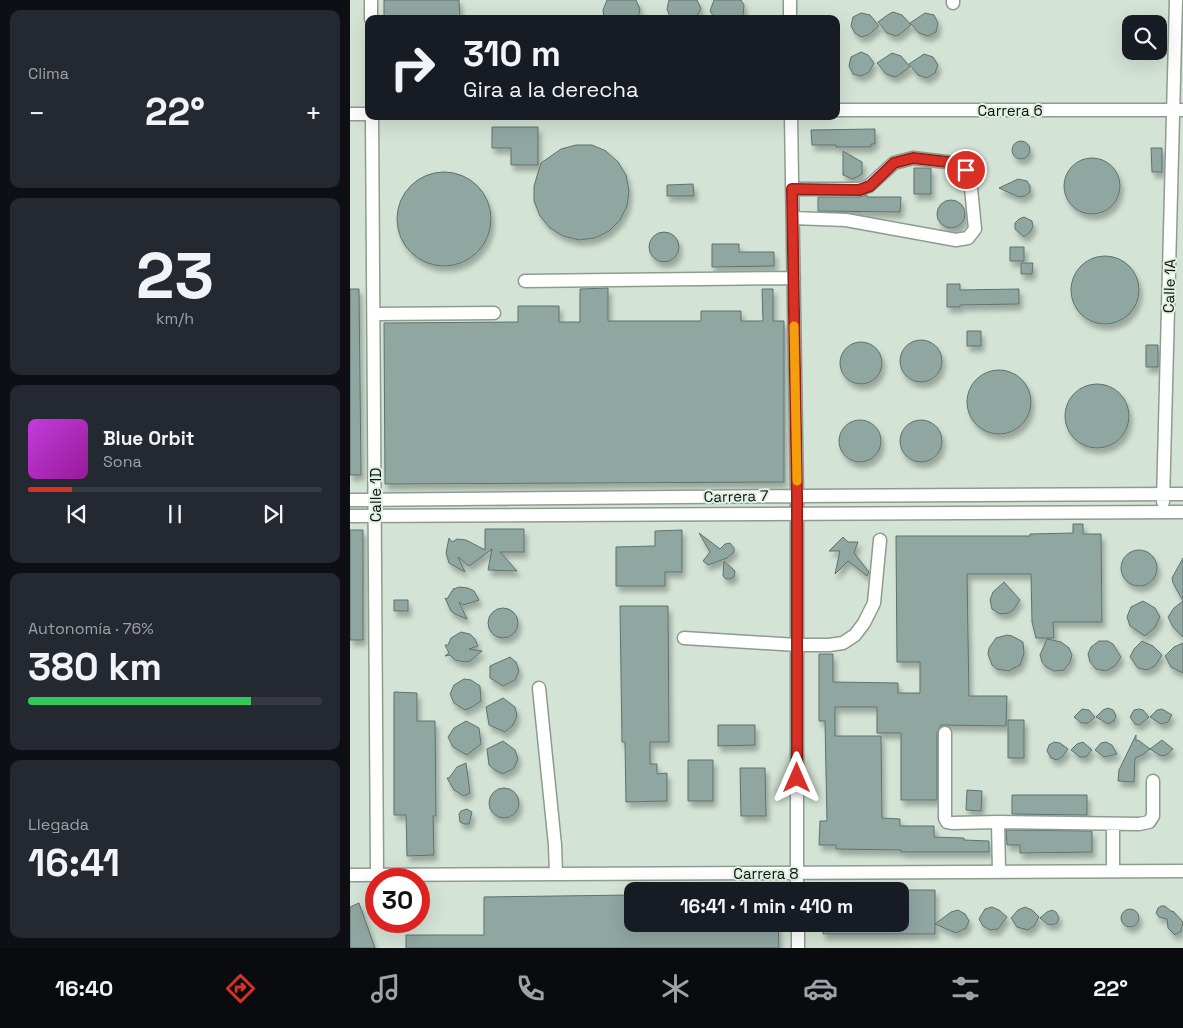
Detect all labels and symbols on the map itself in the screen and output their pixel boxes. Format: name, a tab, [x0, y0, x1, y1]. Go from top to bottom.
street label: Carrera 6	[977, 101, 1043, 120]
pin	[945, 149, 987, 191]
street label: Calle 1A	[1159, 258, 1179, 313]
street label: Calle 1D	[366, 468, 385, 522]
street label: Carrera 7	[704, 486, 768, 506]
position arrow	[770, 751, 822, 803]
street label: Carrera 8	[733, 864, 799, 883]
speed limit sign: 30	[365, 868, 430, 933]

